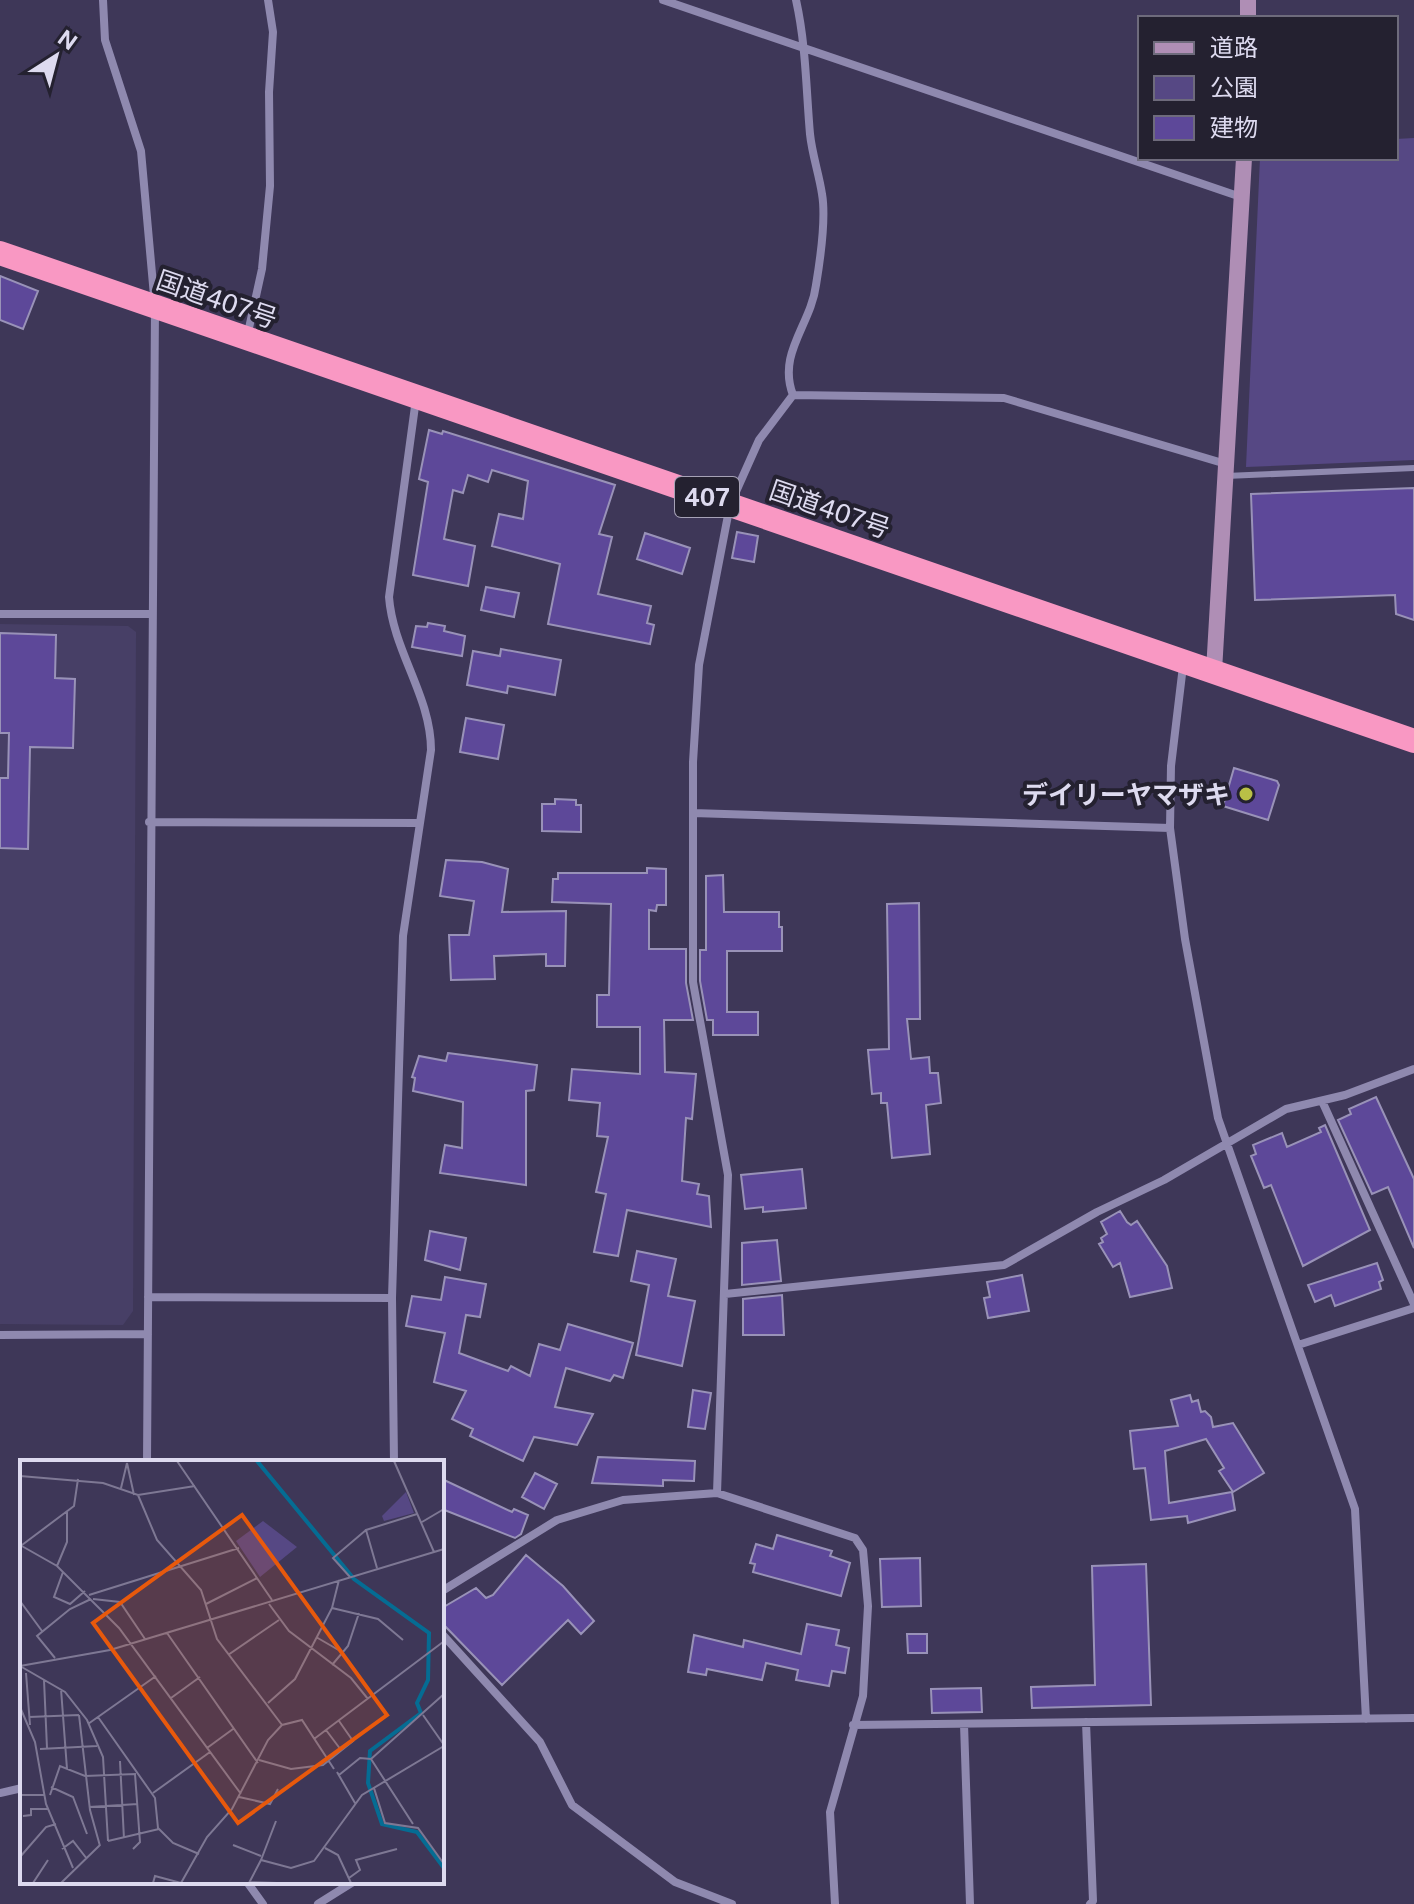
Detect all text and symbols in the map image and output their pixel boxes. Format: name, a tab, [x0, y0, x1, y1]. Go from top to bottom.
north arrow	[16, 16, 96, 96]
legend	[1138, 16, 1398, 160]
text: N	[53, 24, 82, 55]
text: 道路	[1210, 33, 1258, 61]
text: 公園	[1210, 73, 1258, 101]
text: 建物	[1210, 113, 1258, 141]
street label: 国道407号	[153, 264, 281, 334]
street label: 国道407号	[766, 474, 894, 544]
road number: 407	[675, 477, 739, 517]
place label: デイリーヤマザキ	[1022, 779, 1230, 810]
marker: デイリーヤマザキ	[1237, 785, 1255, 803]
inset map	[20, 1460, 444, 1884]

